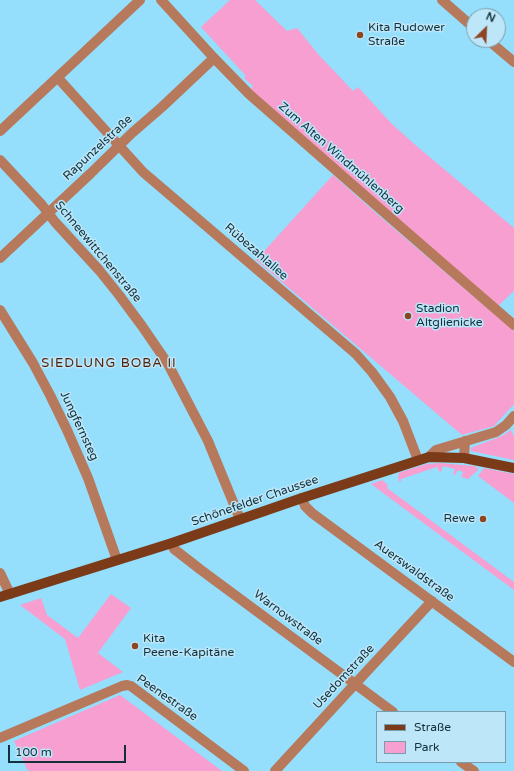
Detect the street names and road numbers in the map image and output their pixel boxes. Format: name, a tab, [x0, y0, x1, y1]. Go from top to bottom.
street label: Zum Alten Windmühlenberg	[275, 100, 407, 216]
street label: Rapunzelstraße	[61, 112, 135, 184]
street label: Schneewittchenstraße	[52, 199, 144, 305]
street label: Rübezahlallee	[221, 220, 291, 284]
street label: Jungfernsteg	[57, 389, 101, 463]
street label: Schönefelder Chaussee	[190, 472, 320, 530]
street label: Auerswaldstraße	[371, 537, 457, 605]
street label: Warnowstraße	[251, 587, 325, 649]
street label: Usedomstraße	[310, 642, 378, 712]
street label: Peenestraße	[134, 672, 200, 724]

